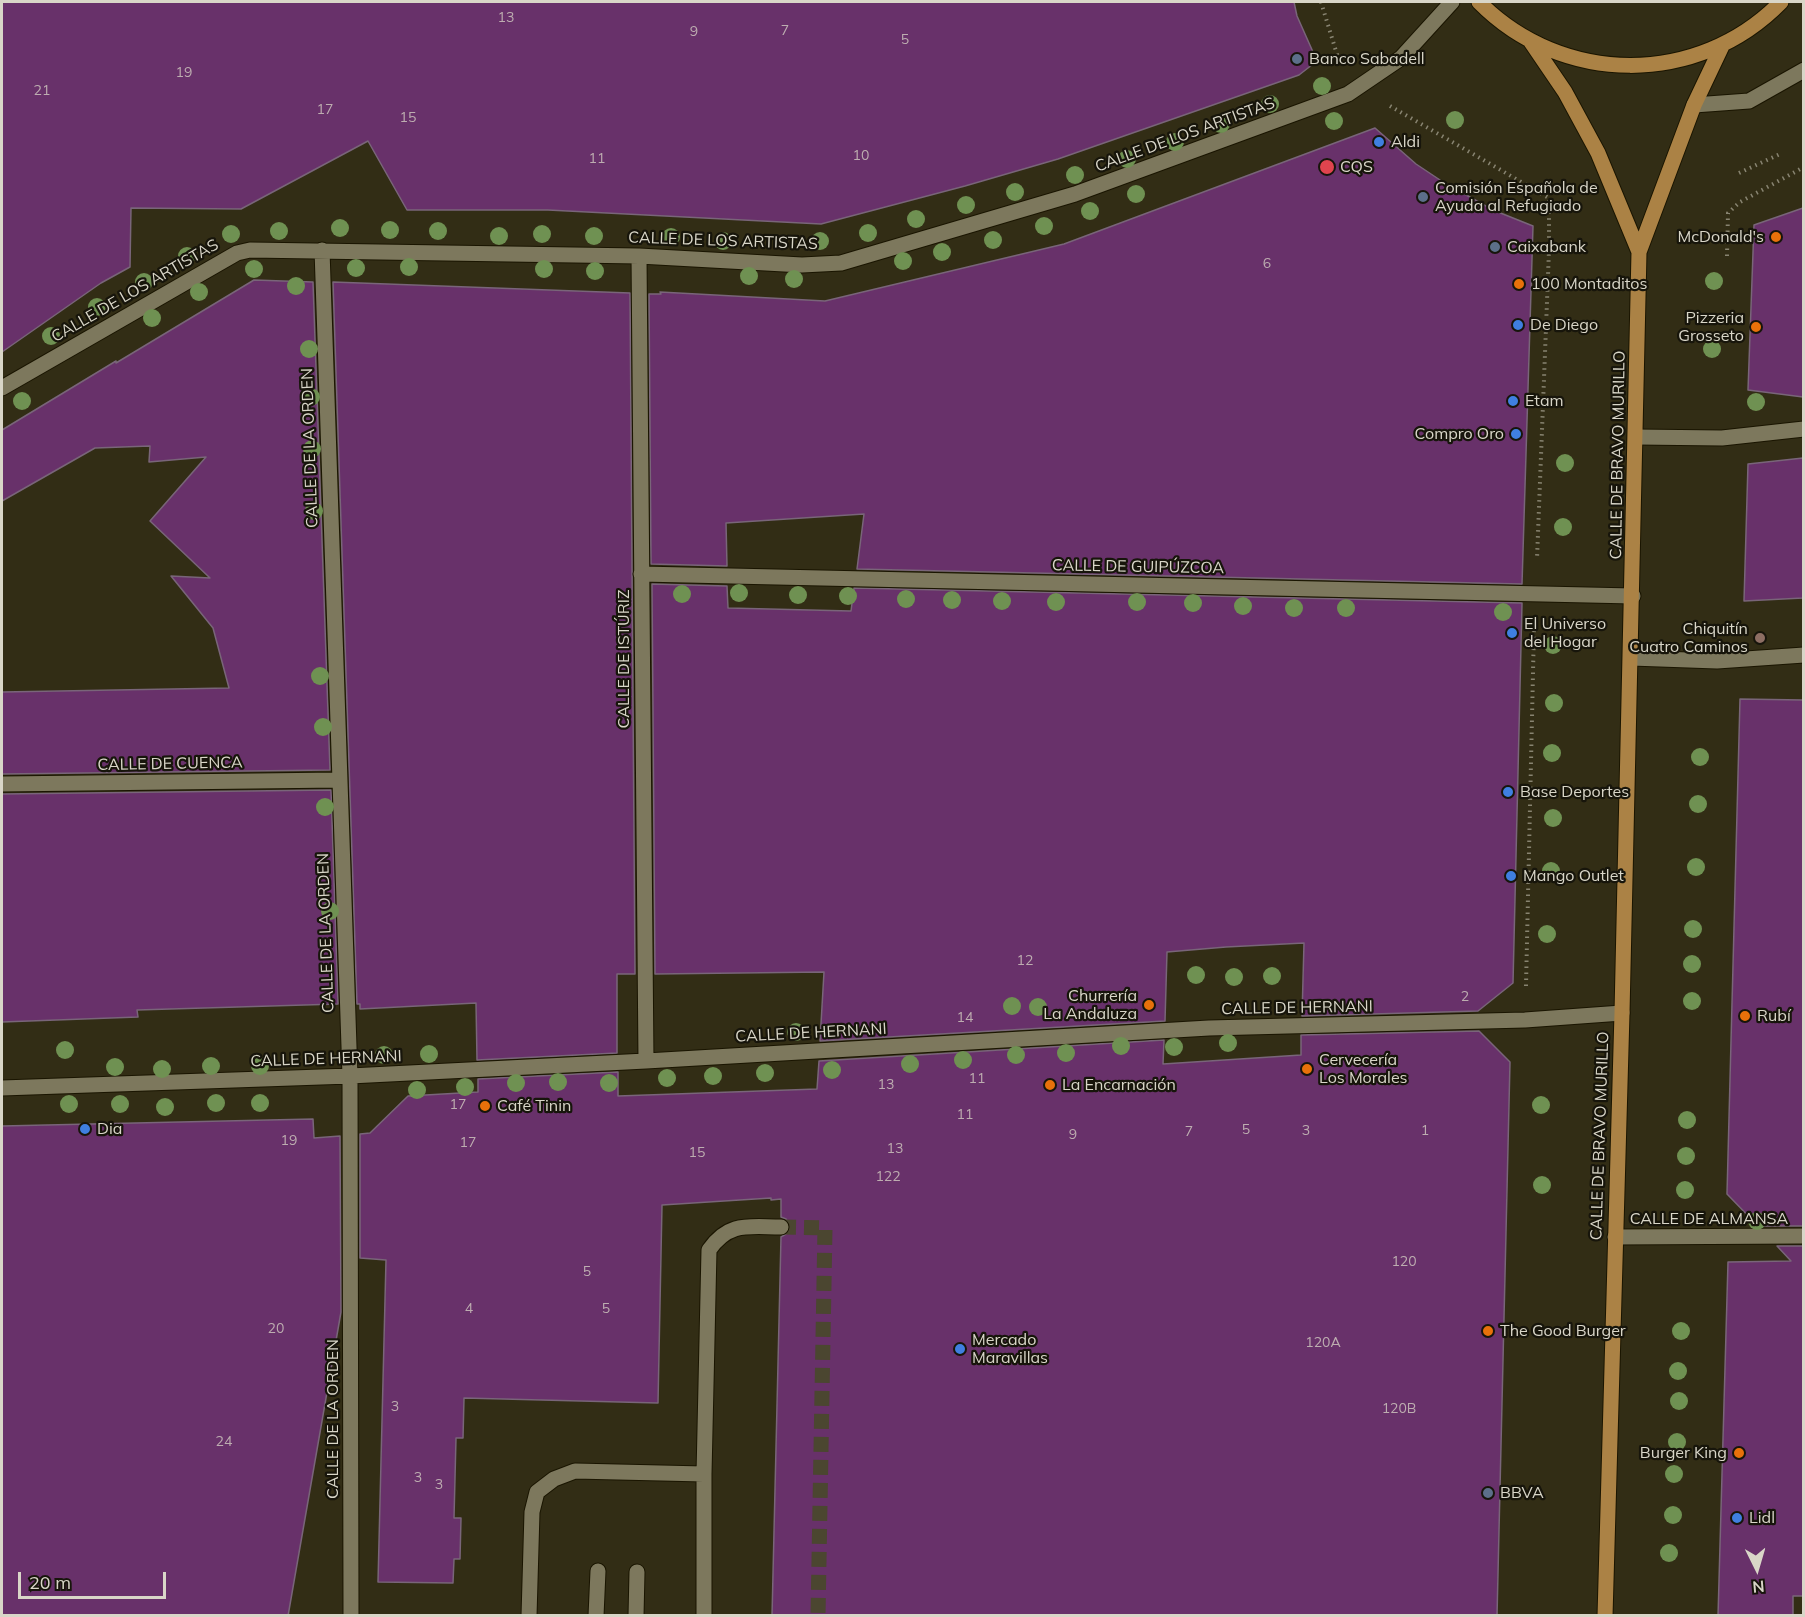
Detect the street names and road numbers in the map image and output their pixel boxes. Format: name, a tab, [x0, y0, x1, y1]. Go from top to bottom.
street label: CALLE DE LOS ARTISTAS	[1093, 94, 1277, 176]
street label: CALLE DE LOS ARTISTAS	[628, 228, 818, 254]
street label: CALLE DE LOS ARTISTAS	[48, 235, 222, 347]
street label: CALLE DE BRAVO MURILLO	[1607, 350, 1629, 560]
street label: CALLE DE LA ORDEN	[298, 368, 322, 528]
street label: CALLE DE GUIPÚZCOA	[1052, 556, 1224, 578]
street label: CALLE DE ISTÚRIZ	[614, 590, 634, 728]
street label: CALLE DE CUENCA	[97, 753, 243, 775]
street label: CALLE DE LA ORDEN	[314, 853, 338, 1013]
street label: CALLE DE HERNANI	[1221, 997, 1373, 1019]
street label: CALLE DE HERNANI	[735, 1019, 887, 1047]
street label: CALLE DE BRAVO MURILLO	[1587, 1031, 1613, 1241]
street label: CALLE DE HERNANI	[250, 1047, 402, 1071]
street label: CALLE DE ALMANSA	[1630, 1209, 1788, 1229]
street label: CALLE DE LA ORDEN	[323, 1339, 343, 1499]

